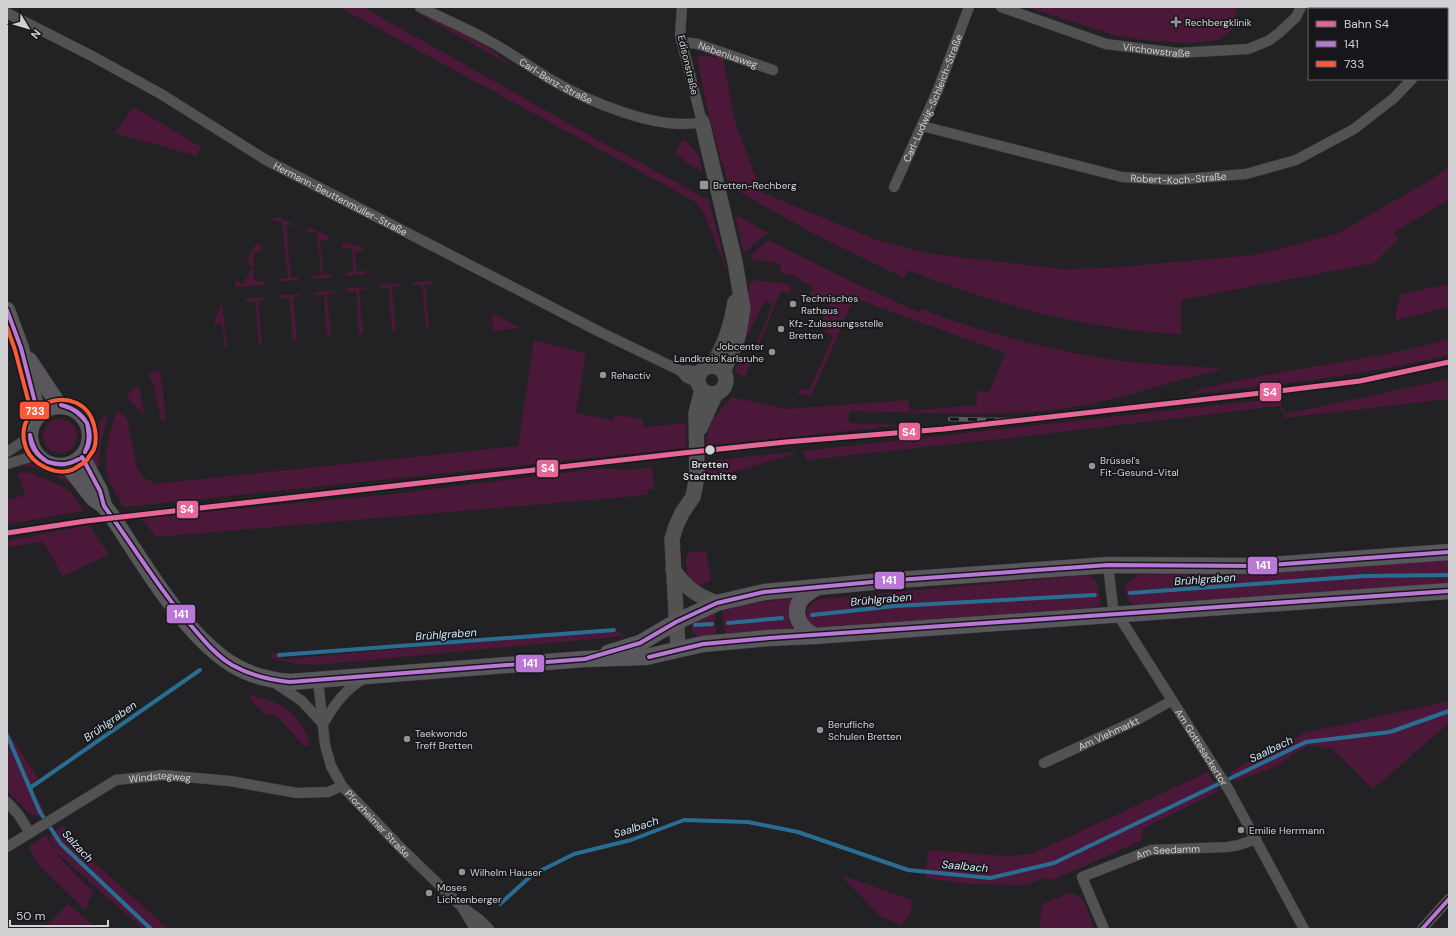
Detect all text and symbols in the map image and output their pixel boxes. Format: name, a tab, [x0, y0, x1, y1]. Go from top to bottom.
north arrow	[8, 8, 48, 48]
legend	[1308, 8, 1448, 80]
marker: Rechbergklinik	[1170, 16, 1182, 28]
place label: Rechbergklinik	[1185, 16, 1252, 29]
text: Bahn S4	[1344, 16, 1389, 32]
text: N	[28, 27, 44, 42]
street label: Carl-Ludwig-Schleich-Straße	[900, 32, 965, 164]
street label: Edisonstraße	[675, 34, 701, 96]
text: 141	[1344, 36, 1359, 52]
street label: Nebeniusweg	[697, 38, 760, 71]
street label: Virchowstraße	[1122, 40, 1191, 60]
street label: Carl-Benz-Straße	[517, 55, 595, 106]
text: 733	[1344, 56, 1364, 72]
street label: Hermann-Beuttenmüller-Straße	[271, 159, 410, 239]
street label: Robert-Koch-Straße	[1130, 169, 1227, 187]
marker: Bretten-Rechberg	[698, 179, 710, 191]
place label: Bretten-Rechberg	[713, 179, 797, 192]
place label: Technisches Rathaus	[801, 292, 858, 317]
marker: Technisches Rathaus	[788, 299, 798, 309]
place label: Kfz-Zulassungsstelle Bretten	[789, 317, 884, 342]
marker: Kfz-Zulassungsstelle Bretten	[776, 324, 786, 334]
place label: Jobcenter Landkreis Karlsruhe	[674, 340, 764, 365]
marker: Jobcenter Landkreis Karlsruhe	[767, 347, 777, 357]
place label: Rehactiv	[611, 369, 651, 382]
marker: Rehactiv	[598, 370, 608, 380]
line badge: S4	[1259, 382, 1282, 402]
text: S4	[1263, 385, 1277, 399]
line badge: 733	[19, 401, 50, 420]
text: 733	[25, 404, 45, 418]
line badge: S4	[898, 422, 921, 441]
text: S4	[902, 425, 916, 439]
marker: Bretten Stadtmitte	[703, 443, 717, 457]
place label: Brüssel's Fit-Gesund-Vital	[1100, 454, 1179, 479]
place label: Bretten Stadtmitte	[683, 458, 737, 483]
line badge: S4	[536, 459, 559, 478]
text: S4	[541, 461, 555, 475]
marker: Brüssel's Fit-Gesund-Vital	[1087, 461, 1097, 471]
line badge: S4	[176, 500, 199, 519]
text: S4	[180, 502, 194, 516]
line badge: 141	[1247, 556, 1278, 575]
text: 141	[1255, 558, 1271, 572]
water label: Brühlgraben	[1174, 570, 1236, 588]
line badge: 141	[874, 571, 905, 590]
text: 141	[881, 573, 897, 587]
water label: Brühlgraben	[850, 589, 912, 609]
line badge: 141	[166, 604, 196, 624]
text: 141	[173, 607, 189, 621]
water label: Brühlgraben	[415, 625, 477, 643]
line badge: 141	[515, 654, 545, 673]
text: 141	[522, 656, 538, 670]
water label: Brühlgraben	[81, 698, 139, 744]
street label: Am Gottesackertor	[1172, 706, 1231, 788]
street label: Am Viehmarkt	[1076, 713, 1141, 753]
place label: Berufliche Schulen Bretten	[828, 718, 902, 743]
marker: Berufliche Schulen Bretten	[815, 725, 825, 735]
place label: Taekwondo Treff Bretten	[415, 727, 473, 752]
water label: Saalbach	[1247, 732, 1295, 766]
marker: Taekwondo Treff Bretten	[402, 734, 412, 744]
street label: Windstegweg	[128, 768, 192, 785]
street label: Pforzheimer Straße	[342, 787, 414, 860]
water label: Saalbach	[612, 813, 660, 841]
place label: Emilie Herrmann	[1249, 824, 1325, 837]
marker: Emilie Herrmann	[1236, 825, 1246, 835]
water label: Salzach	[60, 827, 96, 865]
street label: Am Seedamm	[1134, 842, 1200, 862]
water label: Saalbach	[941, 857, 989, 875]
place label: Wilhelm Hauser	[470, 866, 542, 879]
marker: Wilhelm Hauser	[457, 867, 467, 877]
place label: Moses Lichtenberger	[437, 881, 502, 906]
marker: Moses Lichtenberger	[424, 888, 434, 898]
scale bar	[10, 902, 108, 928]
text: 50 m	[16, 908, 45, 924]

